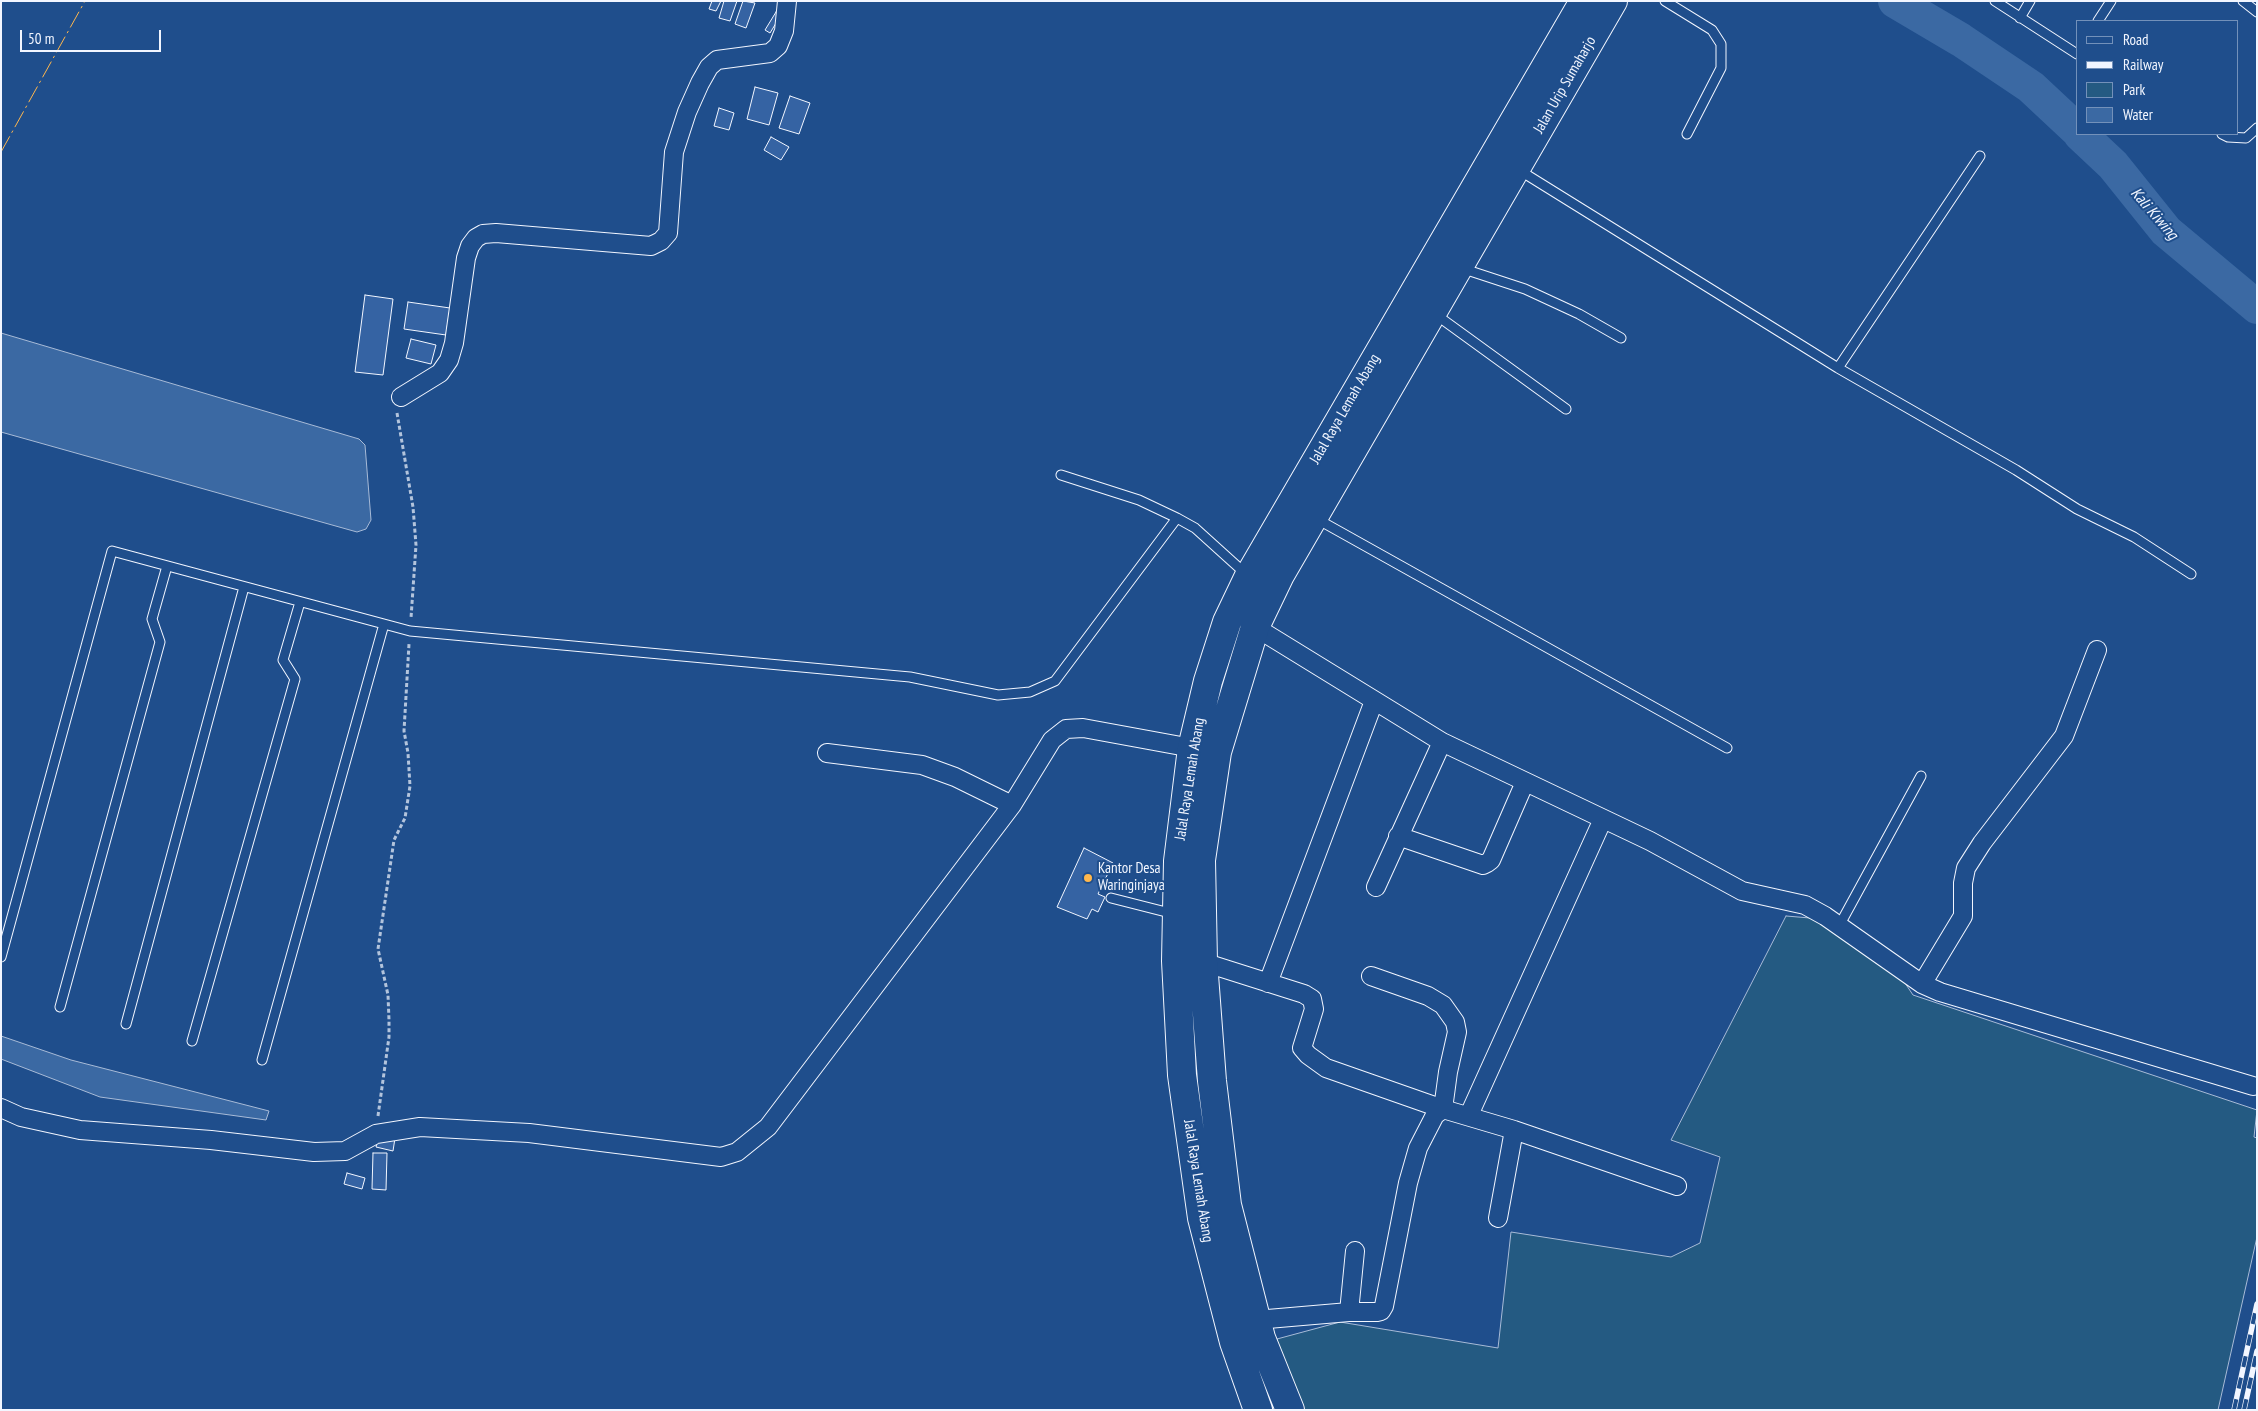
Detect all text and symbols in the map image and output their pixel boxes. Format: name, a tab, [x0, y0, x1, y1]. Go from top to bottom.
scale bar	[22, 20, 164, 52]
legend	[2076, 20, 2238, 135]
text: 50 m	[28, 29, 54, 48]
text: Road	[2123, 30, 2149, 49]
street label: Jalan Urip Sumaharjo	[1530, 33, 1600, 137]
text: Railway	[2123, 55, 2163, 74]
text: Park	[2123, 80, 2145, 99]
text: Water	[2123, 105, 2153, 124]
water label: Kali Kiwing	[2126, 184, 2182, 244]
street label: Jalal Raya Lemah Abang	[1306, 351, 1384, 467]
street label: Jalal Raya Lemah Abang	[1171, 716, 1209, 842]
place label: Kantor Desa Waringinjaya	[1098, 860, 1165, 895]
marker: Kantor Desa Waringinjaya	[1082, 872, 1094, 884]
street label: Jalal Raya Lemah Abang	[1179, 1118, 1217, 1244]

